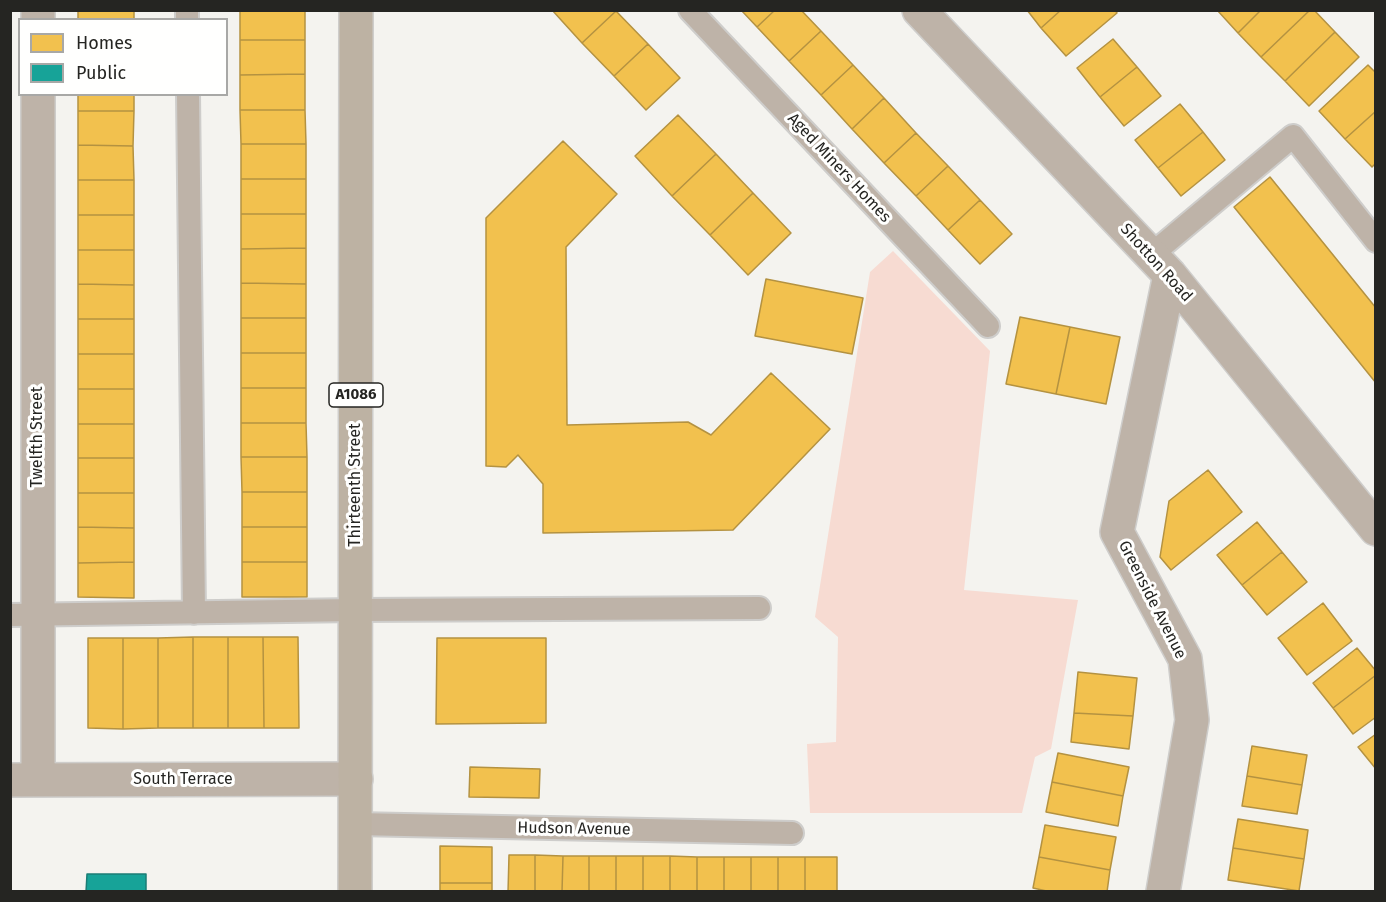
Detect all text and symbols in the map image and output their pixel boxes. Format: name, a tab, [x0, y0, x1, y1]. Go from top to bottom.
legend	[18, 18, 228, 96]
text: Homes	[76, 32, 132, 54]
text: Public	[76, 62, 126, 84]
street label: Aged Miners Homes	[783, 109, 895, 227]
street label: Shotton Road	[1116, 220, 1196, 306]
road number: A1086	[329, 383, 383, 407]
street label: Twelfth Street	[28, 387, 48, 487]
street label: Thirteenth Street	[346, 423, 366, 547]
street label: Greenside Avenue	[1114, 538, 1190, 662]
street label: South Terrace	[133, 770, 233, 790]
street label: Hudson Avenue	[517, 818, 631, 840]

